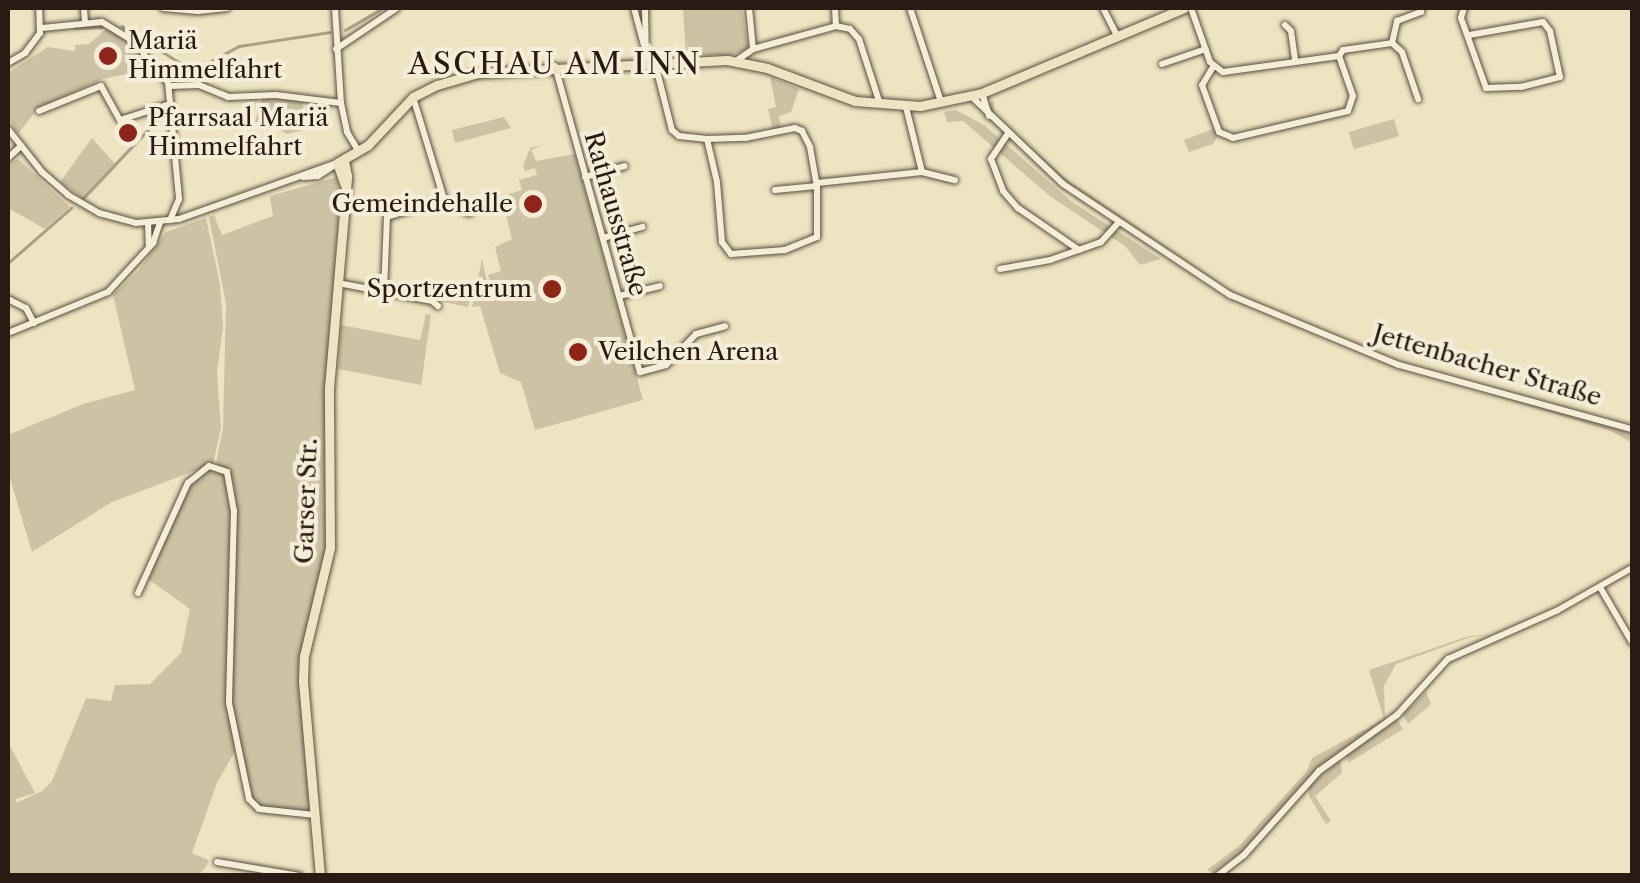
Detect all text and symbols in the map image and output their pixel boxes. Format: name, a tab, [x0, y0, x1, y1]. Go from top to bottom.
place label: Mariä Himmelfahrt	[128, 27, 282, 86]
marker: Mariä Himmelfahrt	[97, 45, 119, 67]
district label: ASCHAU AM INN	[408, 46, 702, 82]
place label: Pfarrsaal Mariä Himmelfahrt	[148, 104, 329, 163]
marker: Pfarrsaal Mariä Himmelfahrt	[117, 122, 139, 144]
street label: Rathausstraße	[577, 128, 653, 300]
place label: Gemeindehalle	[331, 189, 513, 219]
marker: Gemeindehalle	[522, 193, 544, 215]
place label: Sportzentrum	[366, 274, 532, 304]
marker: Sportzentrum	[541, 278, 563, 300]
street label: Jettenbacher Straße	[1369, 319, 1605, 413]
place label: Veilchen Arena	[598, 337, 780, 367]
marker: Veilchen Arena	[567, 341, 589, 363]
street label: Garser Str.	[290, 437, 324, 565]

